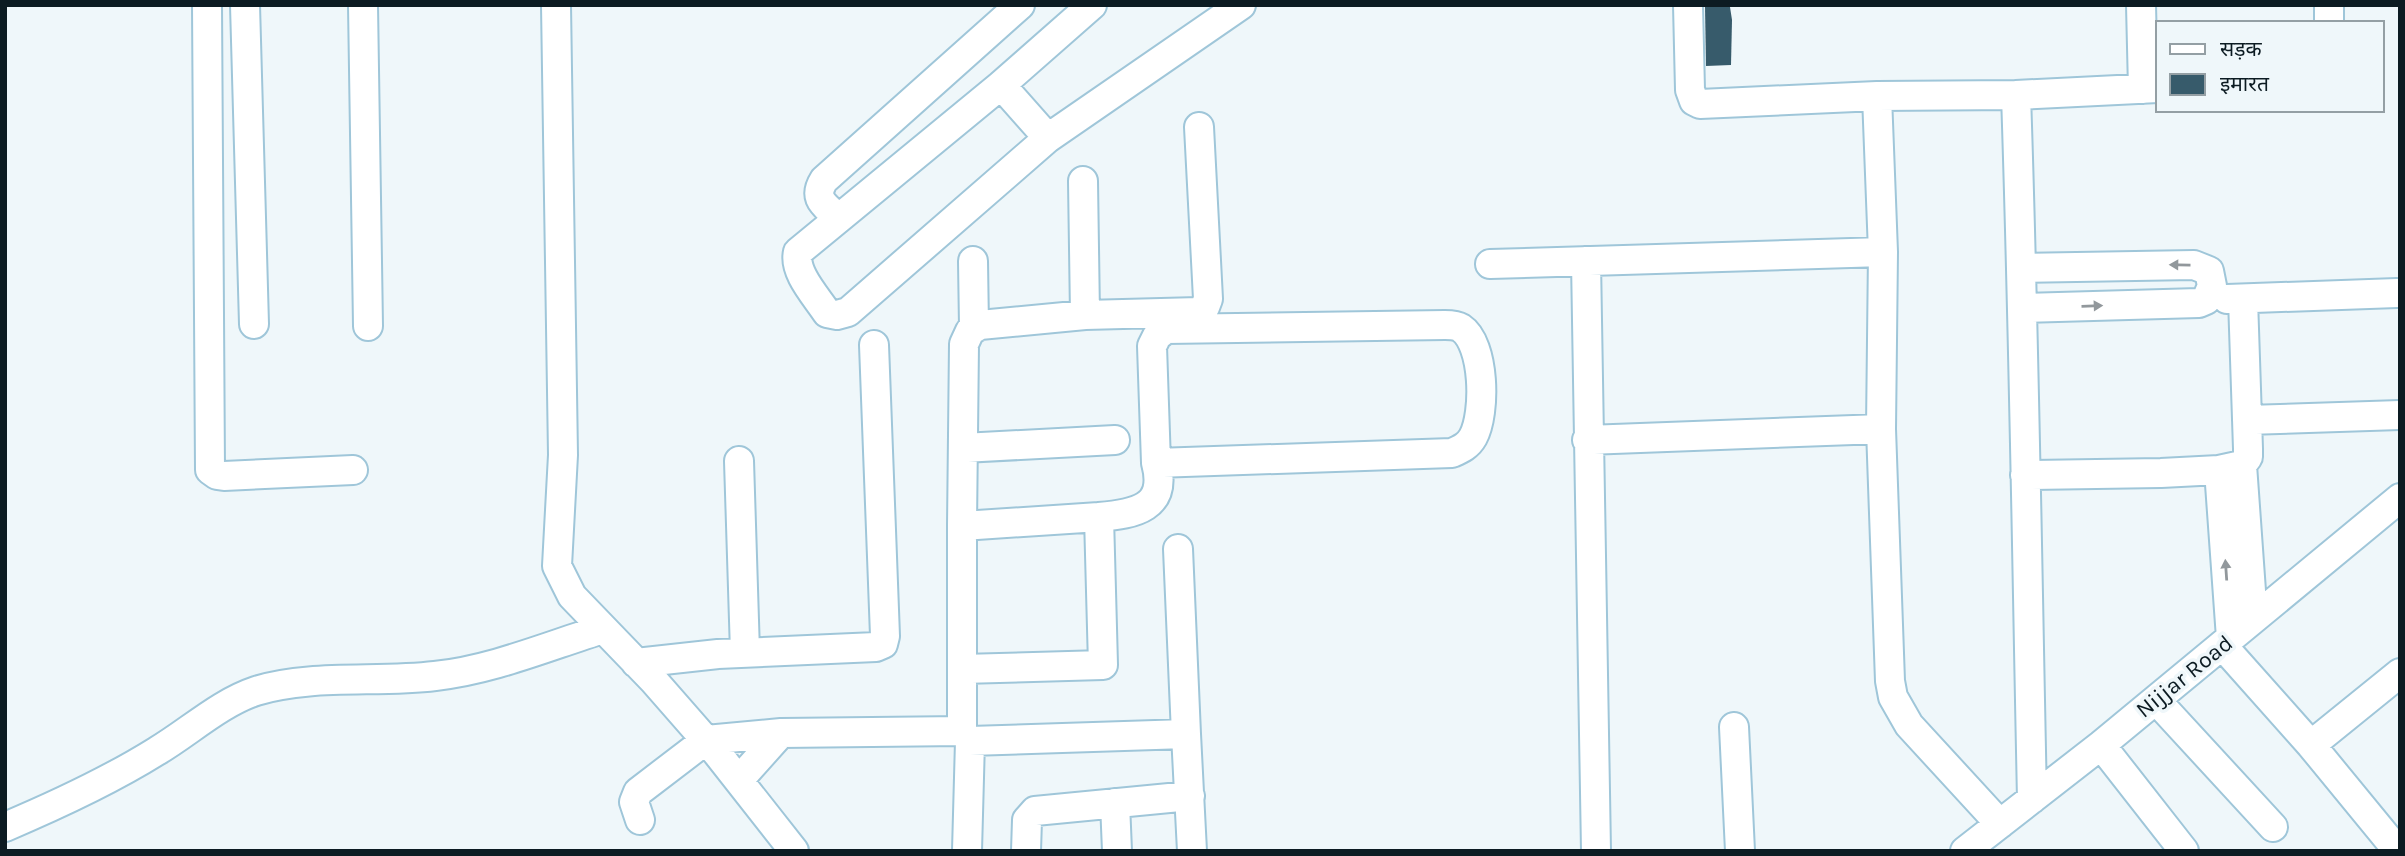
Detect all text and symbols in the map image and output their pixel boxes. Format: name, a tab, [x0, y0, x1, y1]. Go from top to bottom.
legend	[2156, 21, 2384, 112]
text: सड़क	[2220, 37, 2262, 61]
text: इमारत	[2220, 72, 2270, 96]
one-way arrow	[2169, 259, 2191, 271]
one-way arrow	[2081, 300, 2103, 312]
one-way arrow	[2221, 559, 2232, 581]
street label: Nijjar Road	[2131, 629, 2238, 724]

